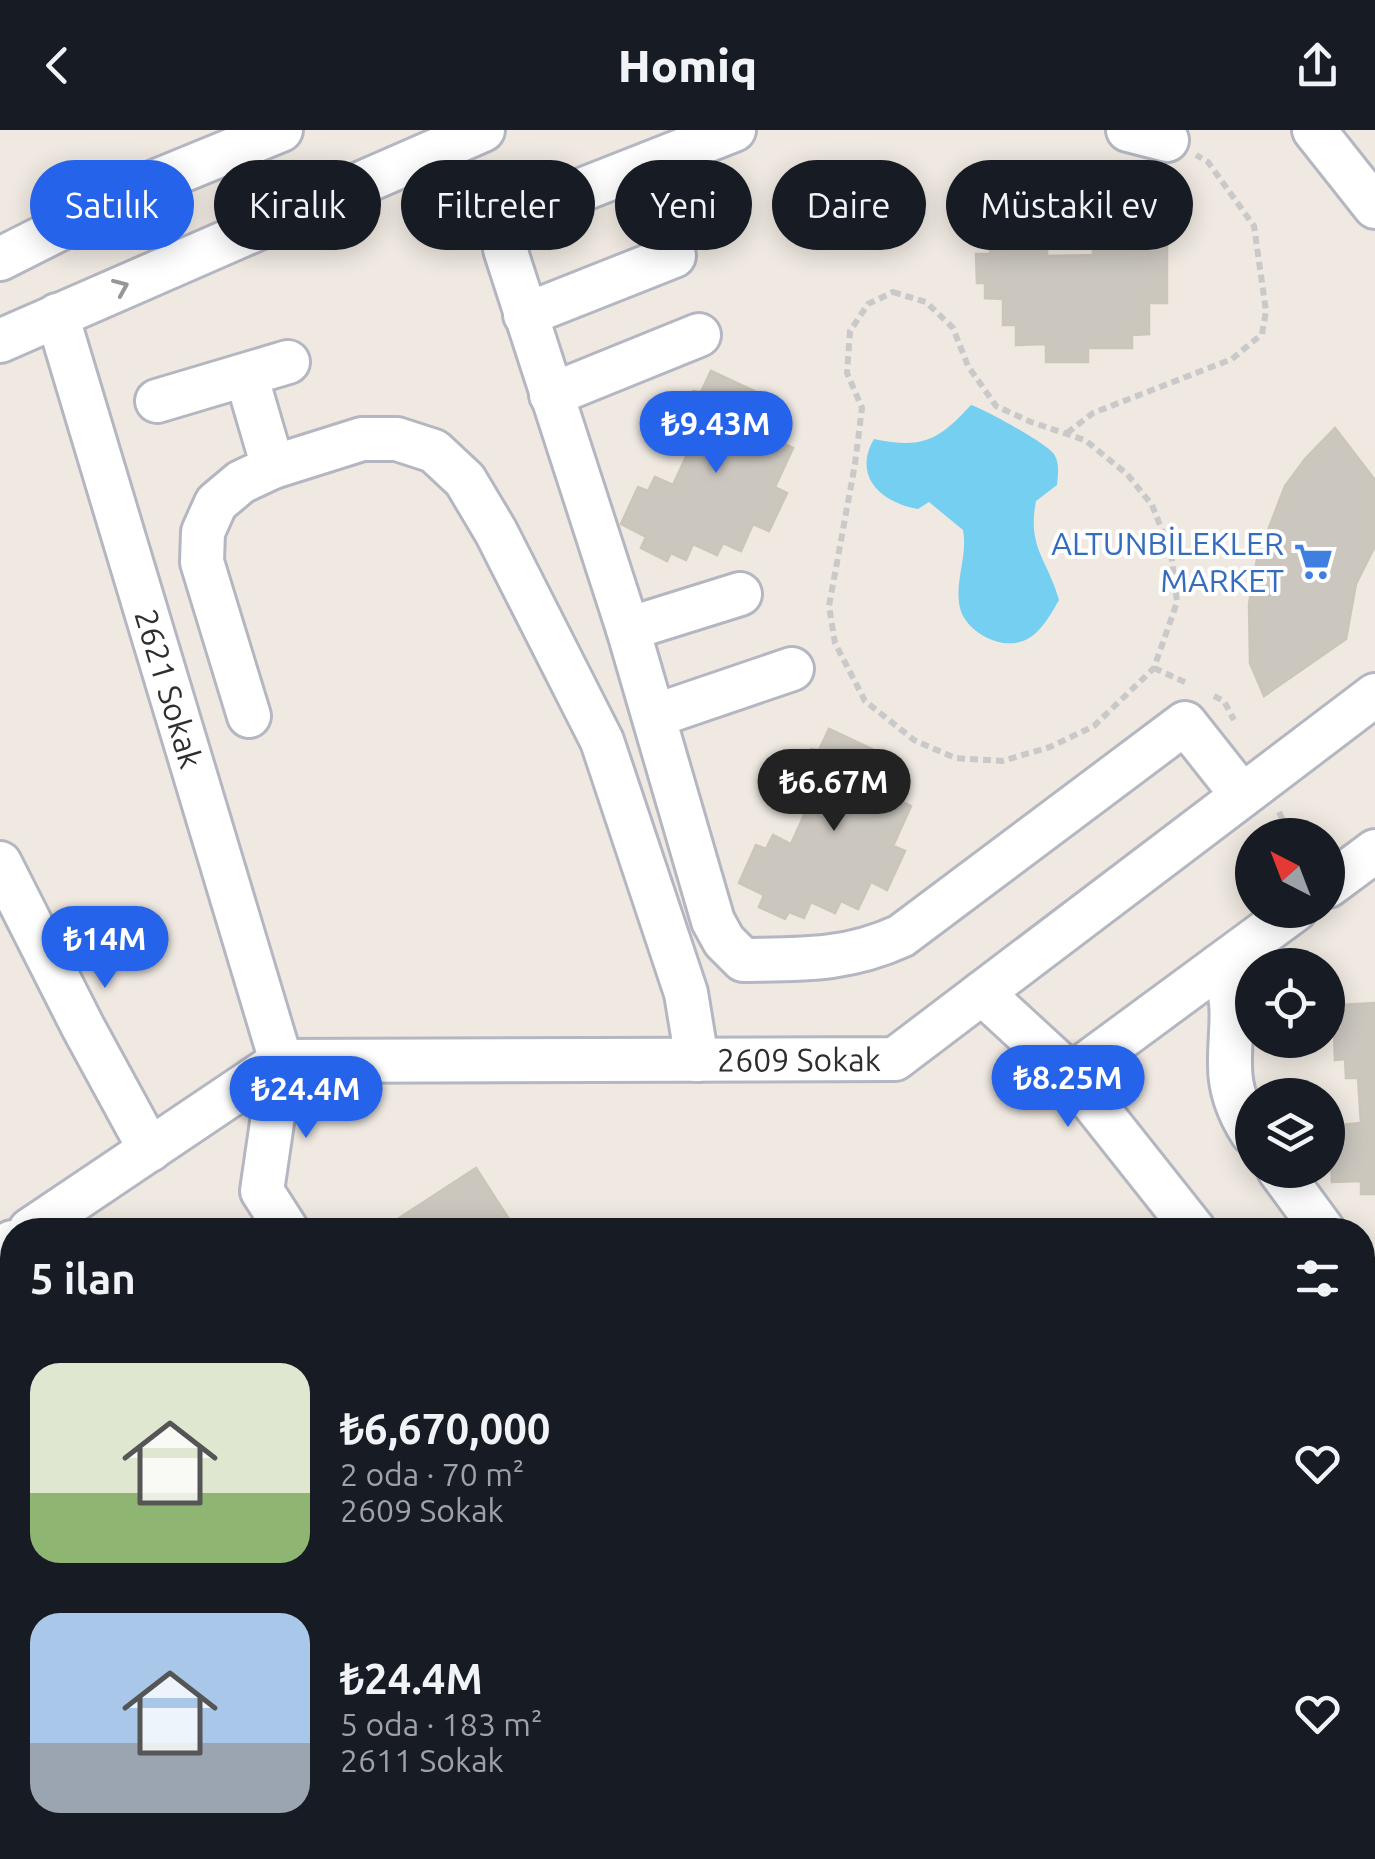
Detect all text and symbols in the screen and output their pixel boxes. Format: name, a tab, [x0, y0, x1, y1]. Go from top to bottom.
icon: back	[30, 38, 85, 93]
icon: share	[1290, 38, 1345, 93]
text: Homiq	[618, 40, 757, 91]
chip: Satılık	[30, 160, 194, 250]
chip: Kiralık	[214, 160, 381, 250]
chip: Filtreler	[401, 160, 595, 250]
chip: Yeni	[615, 160, 752, 250]
chip: Daire	[772, 160, 926, 250]
chip: Müstakil ev	[946, 160, 1193, 250]
one-way arrow	[111, 279, 129, 299]
pin: ₺9.43M	[635, 391, 797, 476]
text: ₺9.43M	[662, 405, 770, 441]
place label: ALTUNBİLEKLER MARKET	[1051, 525, 1284, 598]
supermarket icon: ALTUNBİLEKLER MARKET	[1293, 540, 1335, 582]
street label: 2621 Sokak	[128, 605, 210, 772]
pin: ₺6.67M	[753, 749, 915, 834]
text: ₺6.67M	[780, 763, 888, 799]
north arrow	[1235, 818, 1345, 928]
map controls	[1235, 818, 1345, 1188]
pin: ₺14M	[46, 906, 164, 991]
text: ₺14M	[64, 920, 146, 956]
button: locate	[1235, 948, 1345, 1058]
street label: 2609 Sokak	[717, 1041, 881, 1078]
pin: ₺8.25M	[987, 1045, 1149, 1130]
pin: ₺24.4M	[225, 1056, 387, 1141]
text: ₺8.25M	[1014, 1059, 1122, 1095]
text: ₺24.4M	[252, 1070, 360, 1106]
button: layers	[1235, 1078, 1345, 1188]
icon: filters	[1290, 1251, 1345, 1306]
text: 5 ilan	[30, 1255, 136, 1302]
icon: home	[110, 1403, 230, 1523]
text: ₺6,670,000	[340, 1405, 551, 1452]
icon: heart	[1290, 1436, 1345, 1491]
text: 2 oda · 70 m²	[340, 1456, 524, 1492]
text: 2609 Sokak	[340, 1492, 504, 1528]
icon: home	[110, 1653, 230, 1773]
text: ₺24.4M	[340, 1655, 483, 1702]
icon: heart	[1290, 1686, 1345, 1741]
text: 5 oda · 183 m²	[340, 1706, 542, 1742]
text: 2611 Sokak	[340, 1742, 504, 1778]

